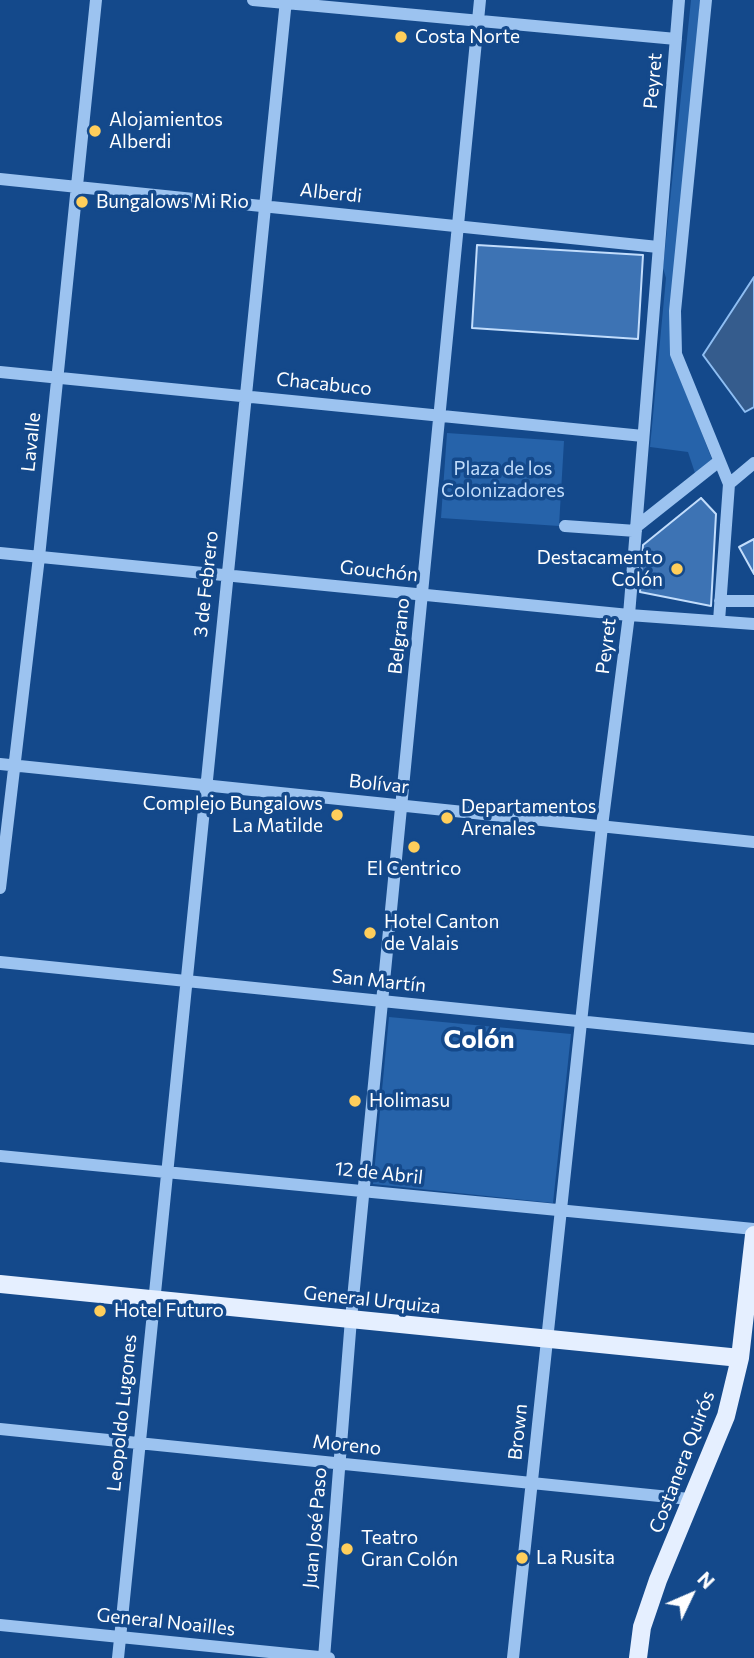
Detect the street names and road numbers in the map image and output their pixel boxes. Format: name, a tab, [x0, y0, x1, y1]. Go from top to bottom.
street label: Peyret	[639, 52, 667, 110]
street label: Alberdi	[299, 178, 363, 208]
street label: Chacabuco	[275, 368, 373, 400]
street label: Lavalle	[17, 411, 45, 473]
street label: 3 de Febrero	[189, 530, 223, 638]
street label: Gouchón	[339, 556, 419, 586]
street label: Belgrano	[384, 597, 414, 675]
street label: Peyret	[591, 617, 621, 675]
street label: Bolívar	[348, 770, 410, 798]
street label: San Martín	[331, 965, 427, 997]
street label: 12 de Abril	[334, 1157, 424, 1189]
street label: General Urquiza	[302, 1281, 442, 1319]
street label: Leopoldo Lugones	[102, 1333, 142, 1493]
street label: Costanera Quirós	[644, 1388, 720, 1536]
street label: Brown	[504, 1403, 532, 1461]
street label: Moreno	[311, 1430, 383, 1460]
street label: Juan José Paso	[298, 1467, 332, 1589]
street label: General Noailles	[95, 1603, 237, 1641]

